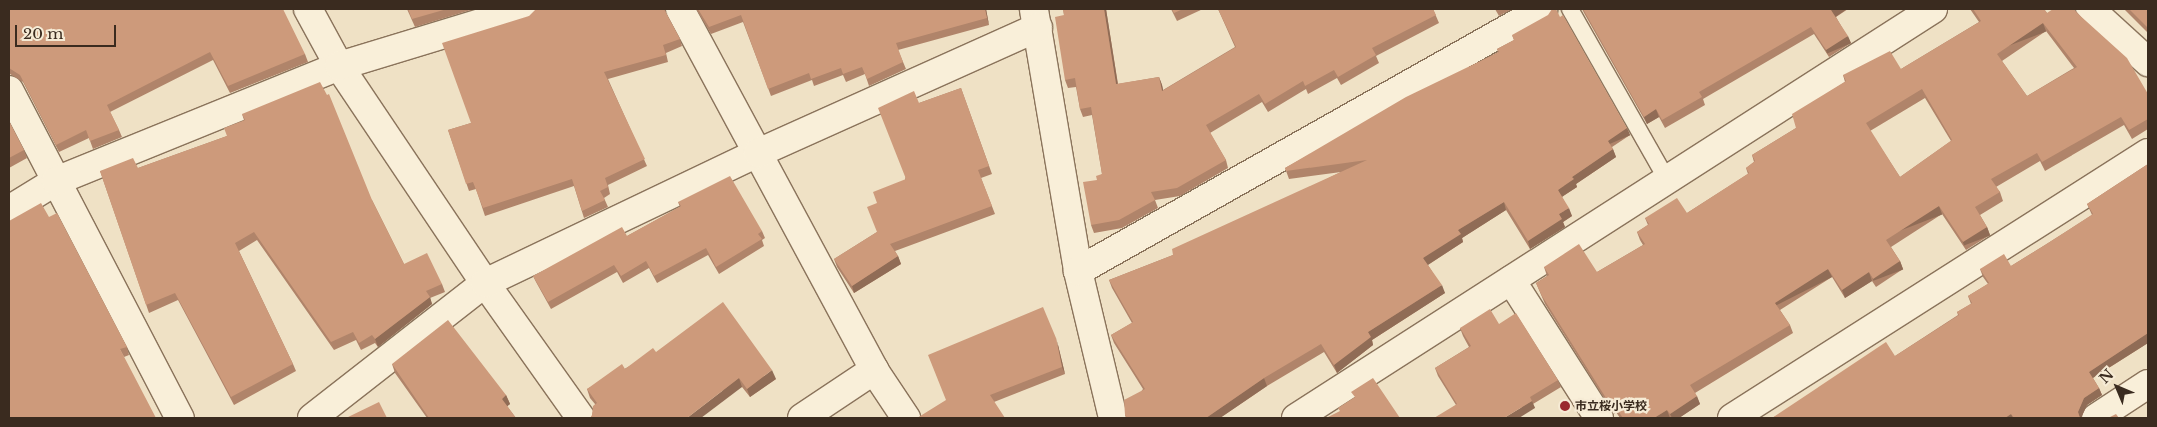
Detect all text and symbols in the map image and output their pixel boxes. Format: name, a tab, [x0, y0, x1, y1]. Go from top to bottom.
scale bar	[18, 15, 119, 47]
text: 20 m	[23, 24, 63, 43]
north arrow	[2092, 362, 2142, 412]
text: N	[2095, 365, 2117, 387]
place label: 市立桜小学校	[1575, 399, 1647, 413]
marker: 市立桜小学校	[1559, 400, 1571, 412]

